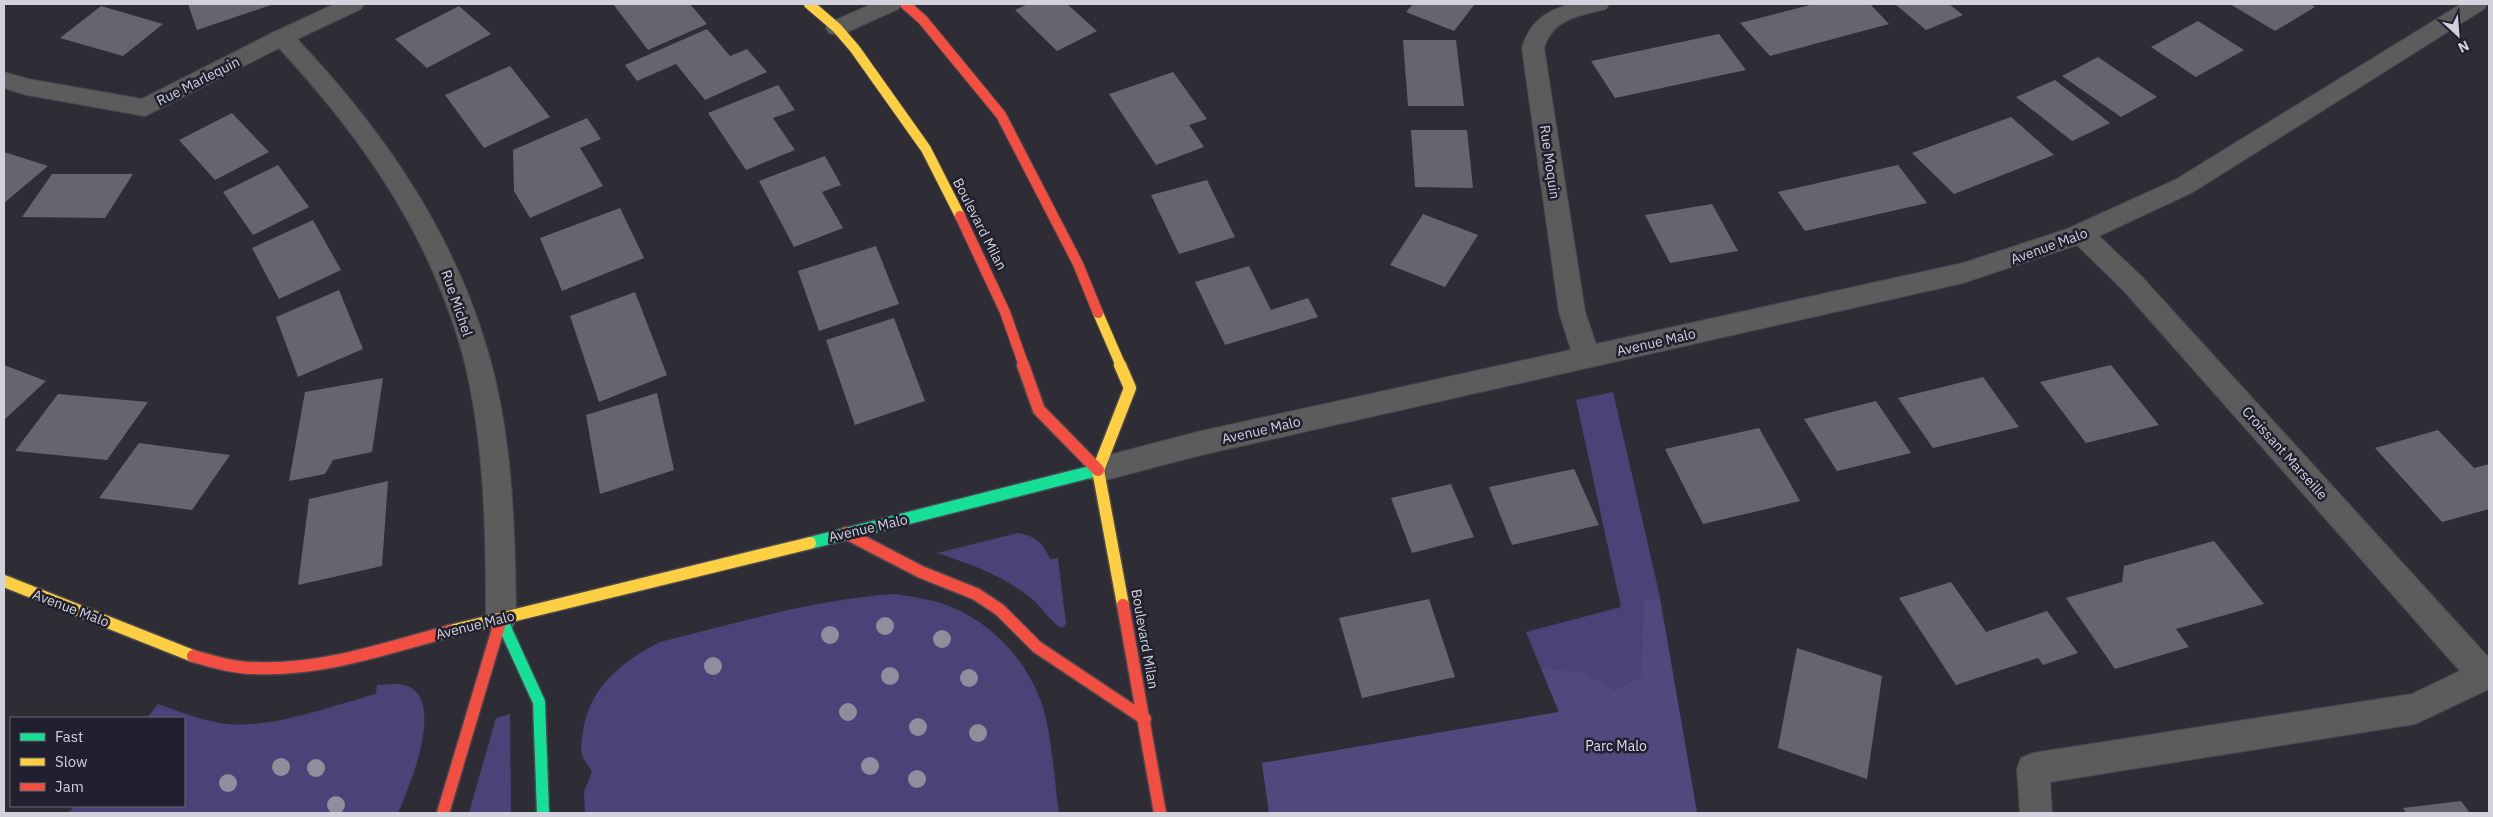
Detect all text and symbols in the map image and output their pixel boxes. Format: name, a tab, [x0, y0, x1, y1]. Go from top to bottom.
north arrow	[2433, 10, 2483, 60]
text: N	[2455, 36, 2472, 57]
street label: Rue Marlequin	[153, 52, 243, 110]
street label: Rue Moquin	[1536, 124, 1564, 200]
street label: Boulevard Milan	[949, 175, 1011, 273]
street label: Avenue Malo	[2008, 224, 2090, 268]
street label: Rue Michel	[437, 267, 477, 339]
street label: Avenue Malo	[1615, 324, 1697, 360]
street label: Croissant Marseille	[2238, 403, 2332, 504]
street label: Avenue Malo	[1220, 412, 1302, 448]
street label: Avenue Malo	[827, 510, 909, 546]
street label: Avenue Malo	[30, 585, 112, 631]
street label: Boulevard Milan	[1127, 588, 1163, 690]
street label: Avenue Malo	[434, 606, 516, 643]
legend	[10, 717, 185, 807]
text: Fast	[55, 727, 83, 746]
park label: Parc Malo	[1585, 737, 1647, 755]
text: Slow	[55, 752, 88, 771]
text: Jam	[55, 777, 84, 796]

